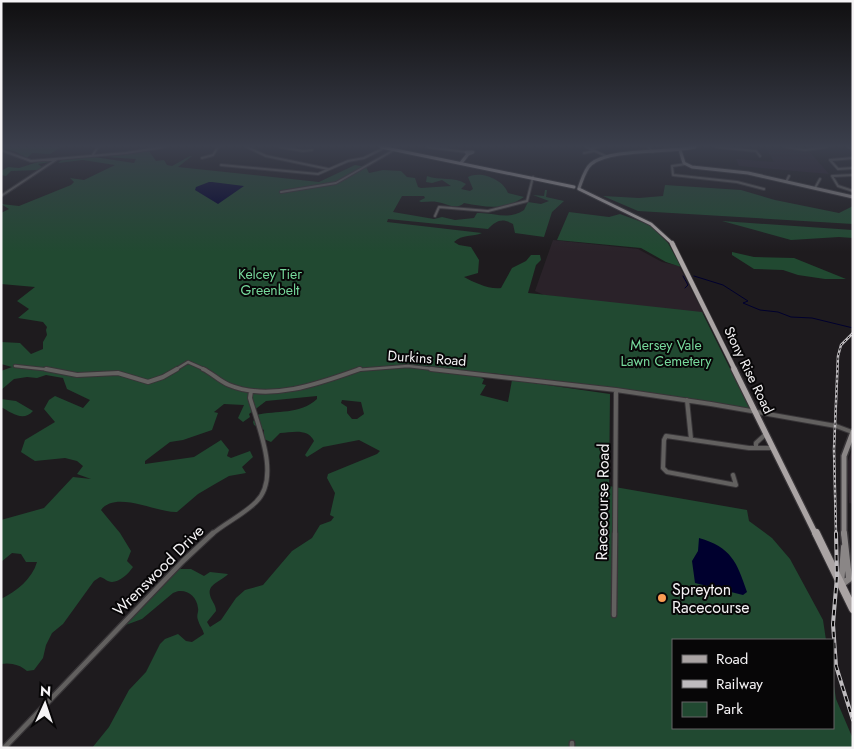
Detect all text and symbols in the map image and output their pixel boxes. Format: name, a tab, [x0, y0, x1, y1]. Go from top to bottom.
park label: Kelcey Tier Greenbelt	[238, 264, 302, 300]
street label: Stony Rise Road	[719, 323, 779, 417]
park label: Mersey Vale Lawn Cemetery	[621, 335, 712, 371]
street label: Durkins Road	[387, 345, 467, 371]
street label: Racecourse Road	[590, 443, 615, 561]
street label: Wrenswood Drive	[108, 520, 209, 621]
place label: Spreyton Racecourse	[672, 578, 750, 619]
marker: Spreyton Racecourse	[656, 592, 668, 604]
legend	[672, 639, 834, 729]
text: Road	[716, 648, 748, 670]
text: Railway	[716, 673, 763, 695]
north arrow	[20, 679, 70, 729]
text: N	[40, 681, 52, 701]
text: Park	[716, 698, 743, 720]

